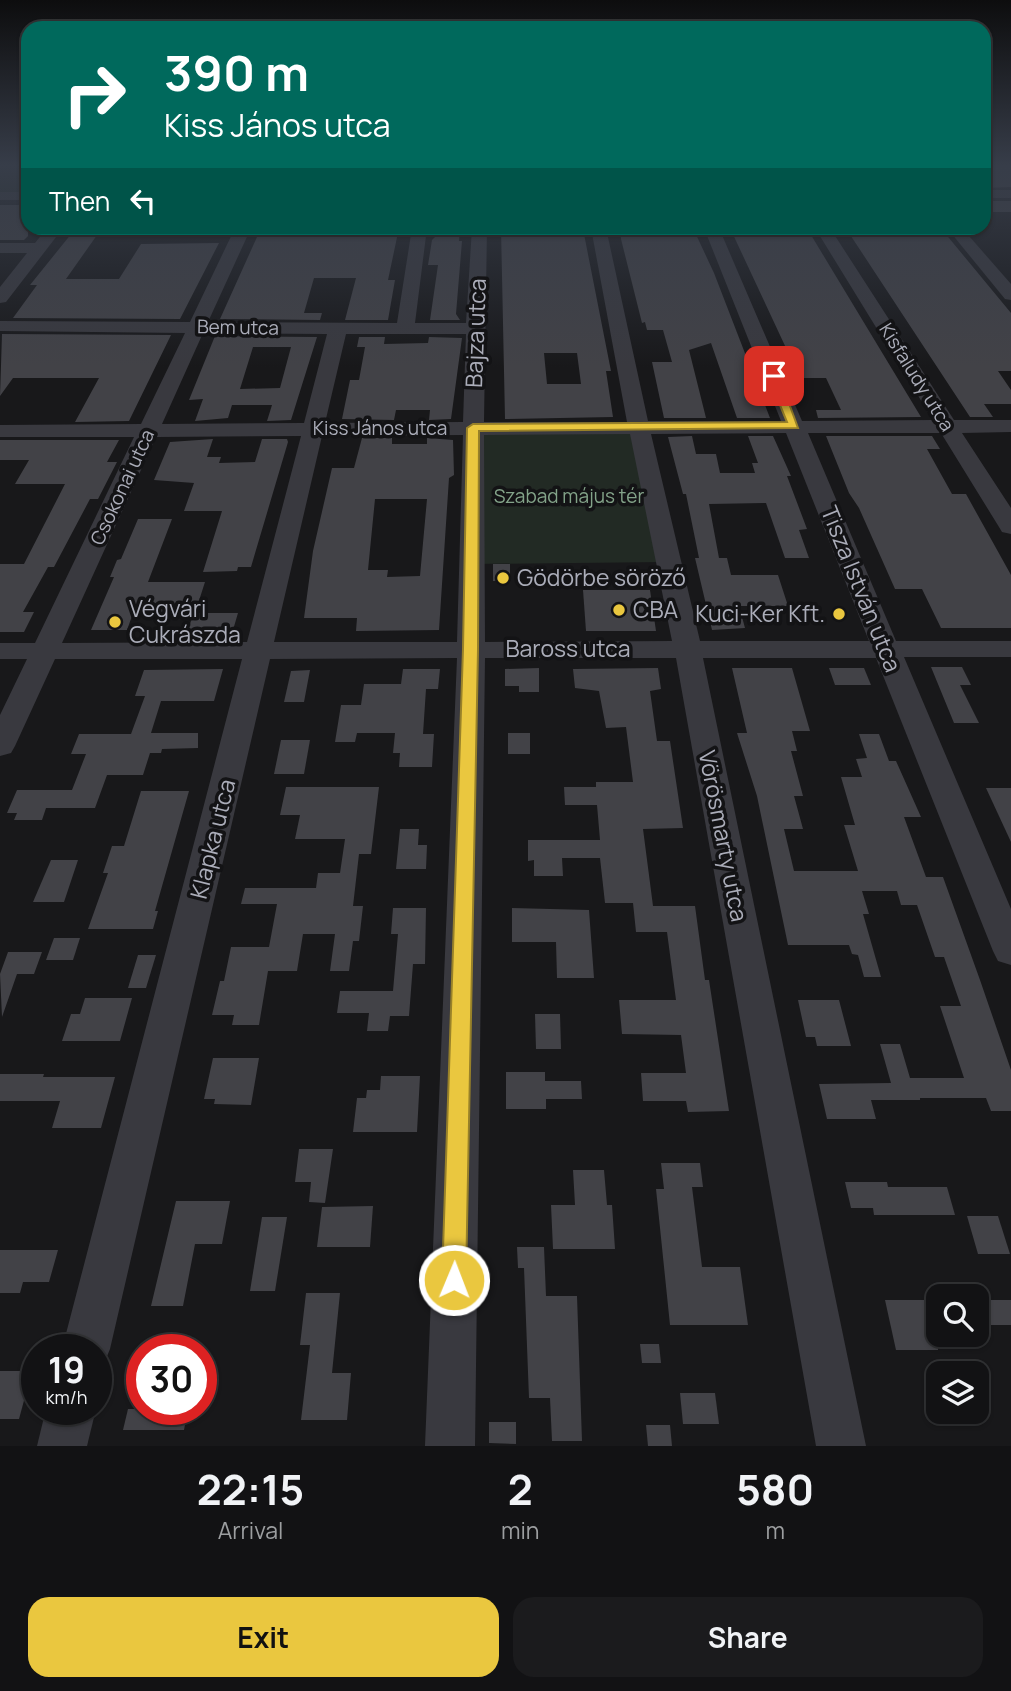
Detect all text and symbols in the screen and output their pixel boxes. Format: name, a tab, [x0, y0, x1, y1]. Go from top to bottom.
text: 390 m	[164, 39, 309, 106]
icon: right	[49, 49, 140, 140]
text: Kiss János utca	[164, 103, 391, 147]
icon: left	[124, 182, 162, 220]
text: Then	[49, 183, 110, 219]
street label: Bajza utca	[457, 278, 493, 388]
street label: Bem utca	[197, 313, 279, 341]
street label: Kisfaludy utca	[873, 318, 961, 436]
pin	[744, 346, 804, 406]
icon: arrive	[755, 357, 793, 395]
street label: Kiss János utca	[313, 415, 447, 441]
street label: Csokonai utca	[84, 425, 160, 549]
park label: Szabad május tér	[494, 483, 644, 509]
street label: Tisza István utca	[814, 501, 910, 676]
place label: Gödörbe söröző	[517, 561, 686, 593]
marker: Gödörbe söröző	[495, 570, 511, 586]
place label: Végvári Cukrászda	[129, 592, 241, 650]
place label: CBA	[633, 593, 679, 625]
place label: Kuci-Ker Kft.	[695, 597, 825, 629]
marker: CBA	[611, 602, 627, 618]
marker: Kuci-Ker Kft.	[831, 606, 847, 622]
marker: Végvári Cukrászda	[107, 614, 123, 630]
street label: Baross utca	[505, 632, 631, 664]
street label: Vörösmarty utca	[692, 747, 756, 924]
street label: Klapka utca	[182, 776, 242, 902]
position arrow	[417, 1243, 491, 1317]
map controls	[926, 1284, 989, 1424]
button: search	[926, 1284, 989, 1347]
speed limit sign: 30	[126, 1334, 217, 1425]
text: 19	[48, 1346, 85, 1394]
button: layers	[926, 1361, 989, 1424]
text: km/h	[46, 1385, 87, 1409]
text: 22:15	[197, 1460, 304, 1518]
text: 2	[508, 1460, 533, 1518]
text: 580	[736, 1460, 814, 1518]
text: Arrival	[218, 1514, 283, 1546]
text: min	[501, 1514, 539, 1546]
text: m	[765, 1514, 785, 1546]
button: Exit	[28, 1597, 499, 1677]
button: Share	[513, 1597, 983, 1677]

